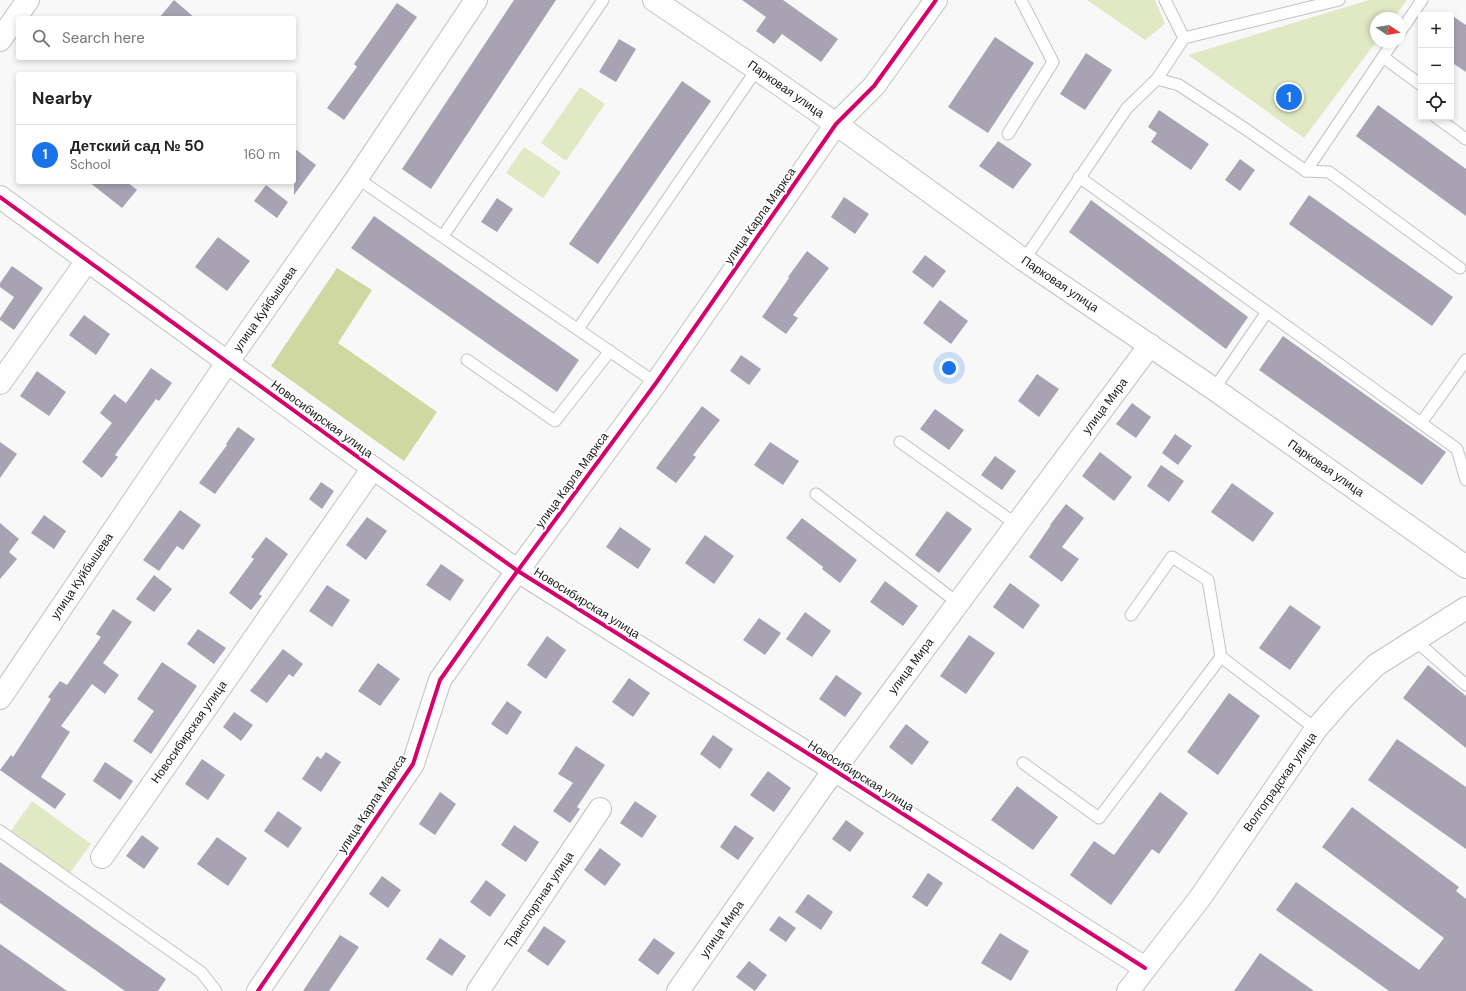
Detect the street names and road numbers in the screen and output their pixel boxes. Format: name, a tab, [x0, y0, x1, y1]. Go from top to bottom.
street label: Парковая улица	[745, 57, 828, 121]
street label: улица Карла Маркса	[721, 164, 800, 267]
street label: Парковая улица	[1018, 252, 1102, 316]
street label: улица Куйбышева	[230, 263, 301, 355]
street label: улица Мира	[1079, 374, 1132, 437]
street label: Новосибирская улица	[268, 377, 376, 462]
street label: улица Карла Маркса	[532, 429, 612, 531]
street label: Парковая улица	[1285, 436, 1368, 500]
street label: улица Куйбышева	[47, 530, 117, 622]
street label: Новосибирская улица	[531, 564, 643, 642]
street label: улица Мира	[885, 634, 938, 697]
street label: Новосибирская улица	[147, 677, 231, 787]
street label: Волгоградская улица	[1240, 729, 1321, 835]
street label: Новосибирская улица	[805, 737, 917, 815]
street label: улица Карла Маркса	[334, 751, 410, 856]
street label: Транспортная улица	[501, 848, 578, 952]
street label: улица Мира	[696, 897, 748, 961]

